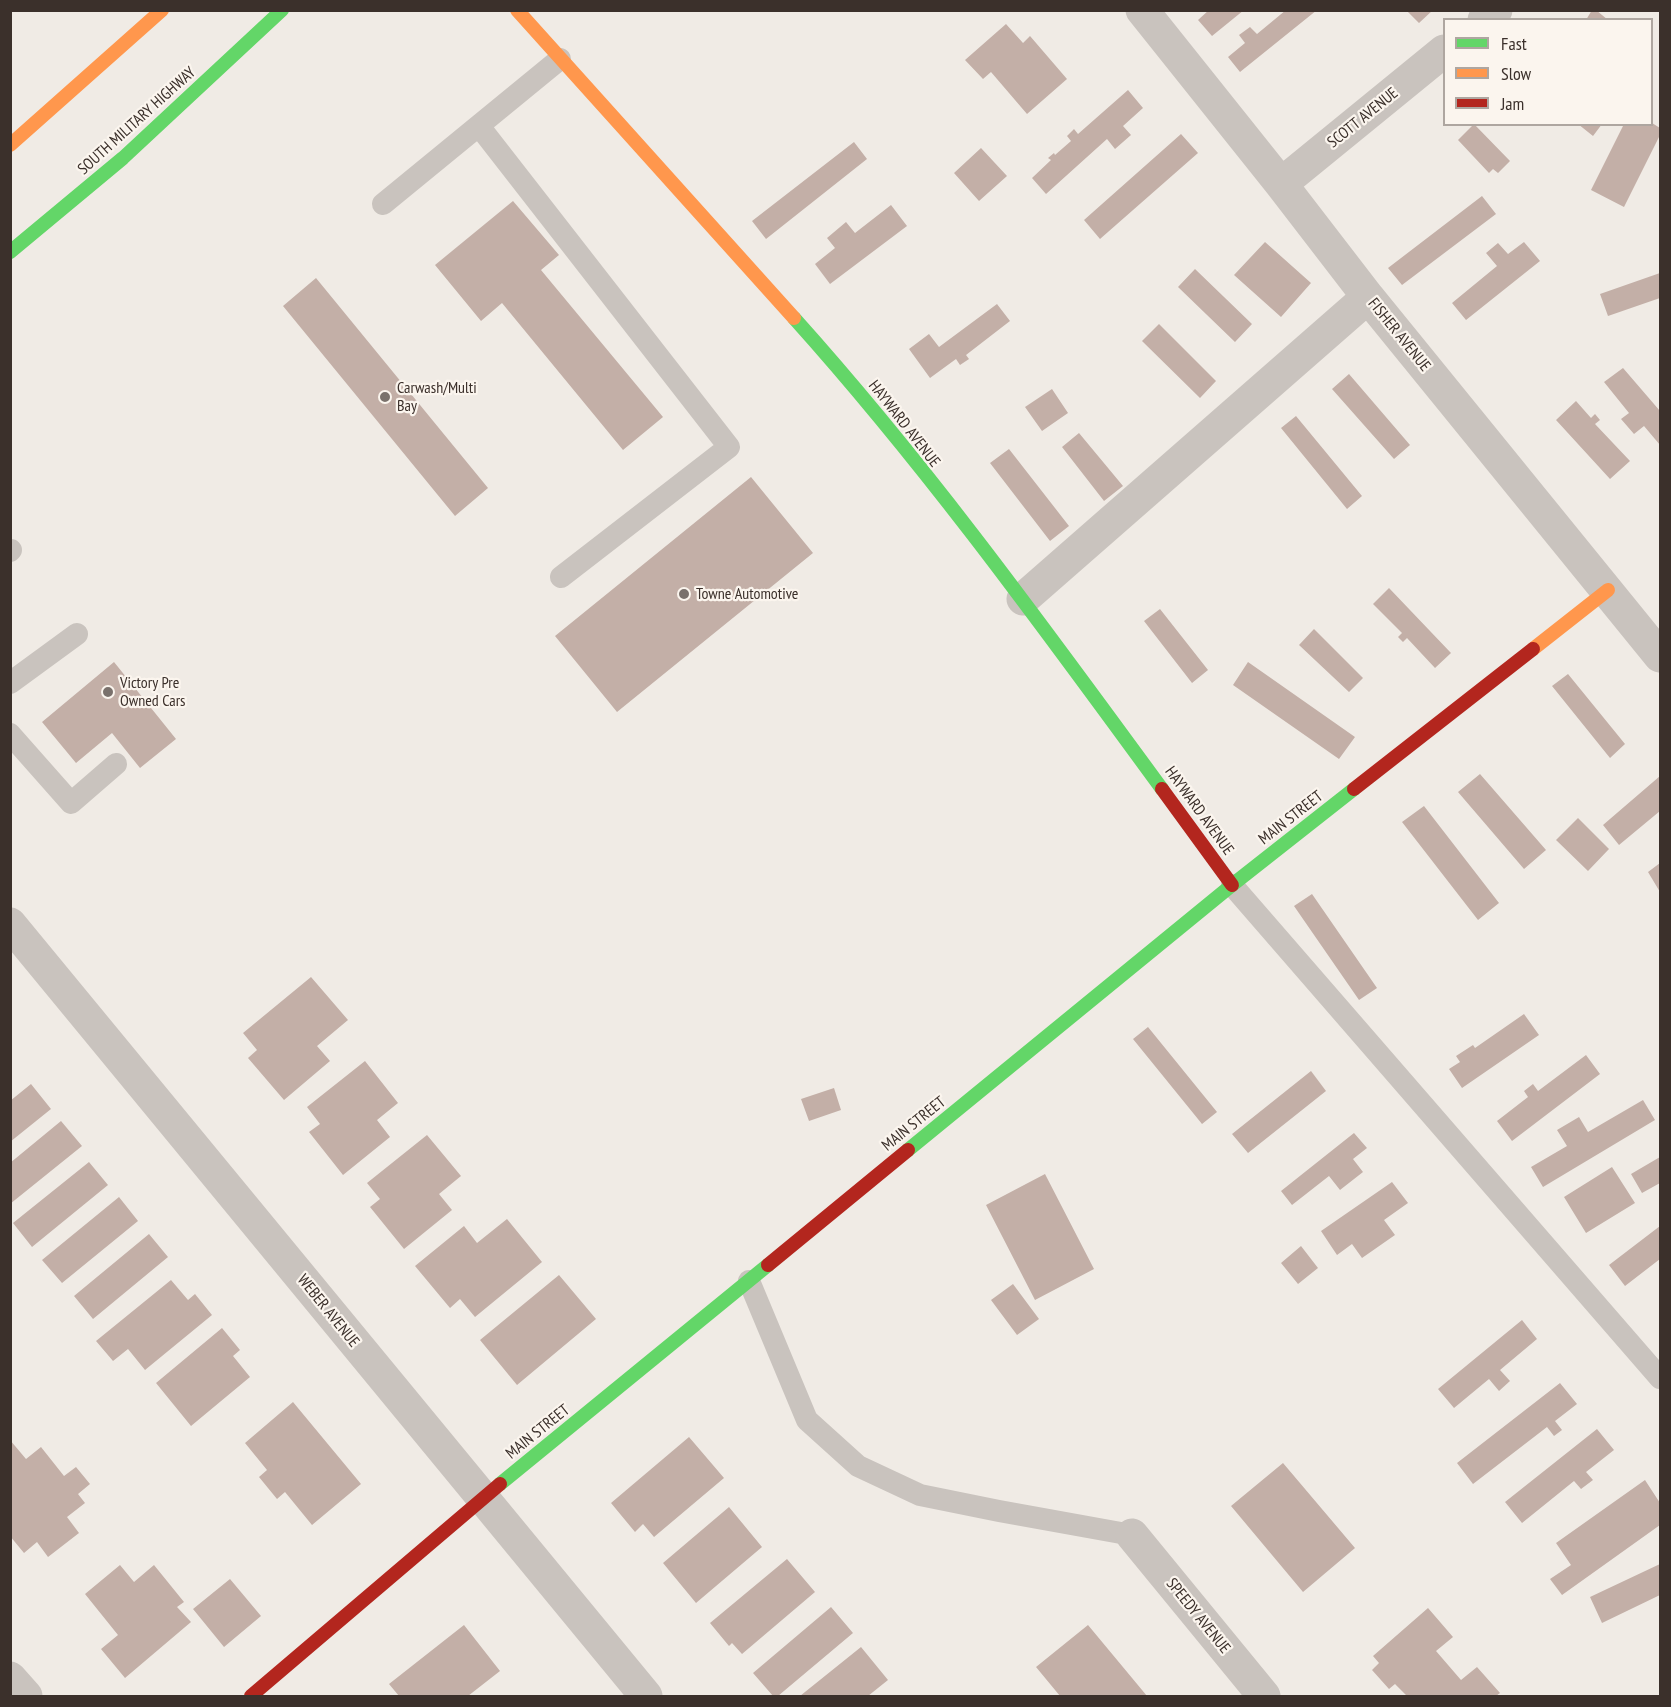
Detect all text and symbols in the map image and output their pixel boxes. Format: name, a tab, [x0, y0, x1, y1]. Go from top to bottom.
legend	[1443, 18, 1653, 126]
text: Fast	[1501, 32, 1527, 55]
text: Slow	[1501, 62, 1531, 85]
street label: SOUTH MILITARY HIGHWAY	[74, 63, 200, 179]
street label: SCOTT AVENUE	[1324, 84, 1402, 152]
text: Jam	[1501, 92, 1524, 115]
street label: FISHER AVENUE	[1364, 294, 1434, 376]
street label: HAYWARD AVENUE	[864, 377, 944, 471]
place label: Carwash/Multi Bay	[397, 378, 477, 416]
marker: Carwash/Multi Bay	[378, 390, 392, 404]
place label: Towne Automotive	[696, 584, 798, 604]
marker: Towne Automotive	[677, 587, 691, 601]
place label: Victory Pre Owned Cars	[120, 673, 185, 711]
marker: Victory Pre Owned Cars	[101, 685, 115, 699]
street label: HAYWARD AVENUE	[1160, 763, 1238, 859]
street label: MAIN STREET	[1255, 787, 1327, 849]
street label: MAIN STREET	[878, 1093, 950, 1155]
street label: WEBER AVENUE	[293, 1271, 363, 1351]
street label: MAIN STREET	[502, 1401, 574, 1463]
street label: SPEEDY AVENUE	[1162, 1574, 1234, 1658]

